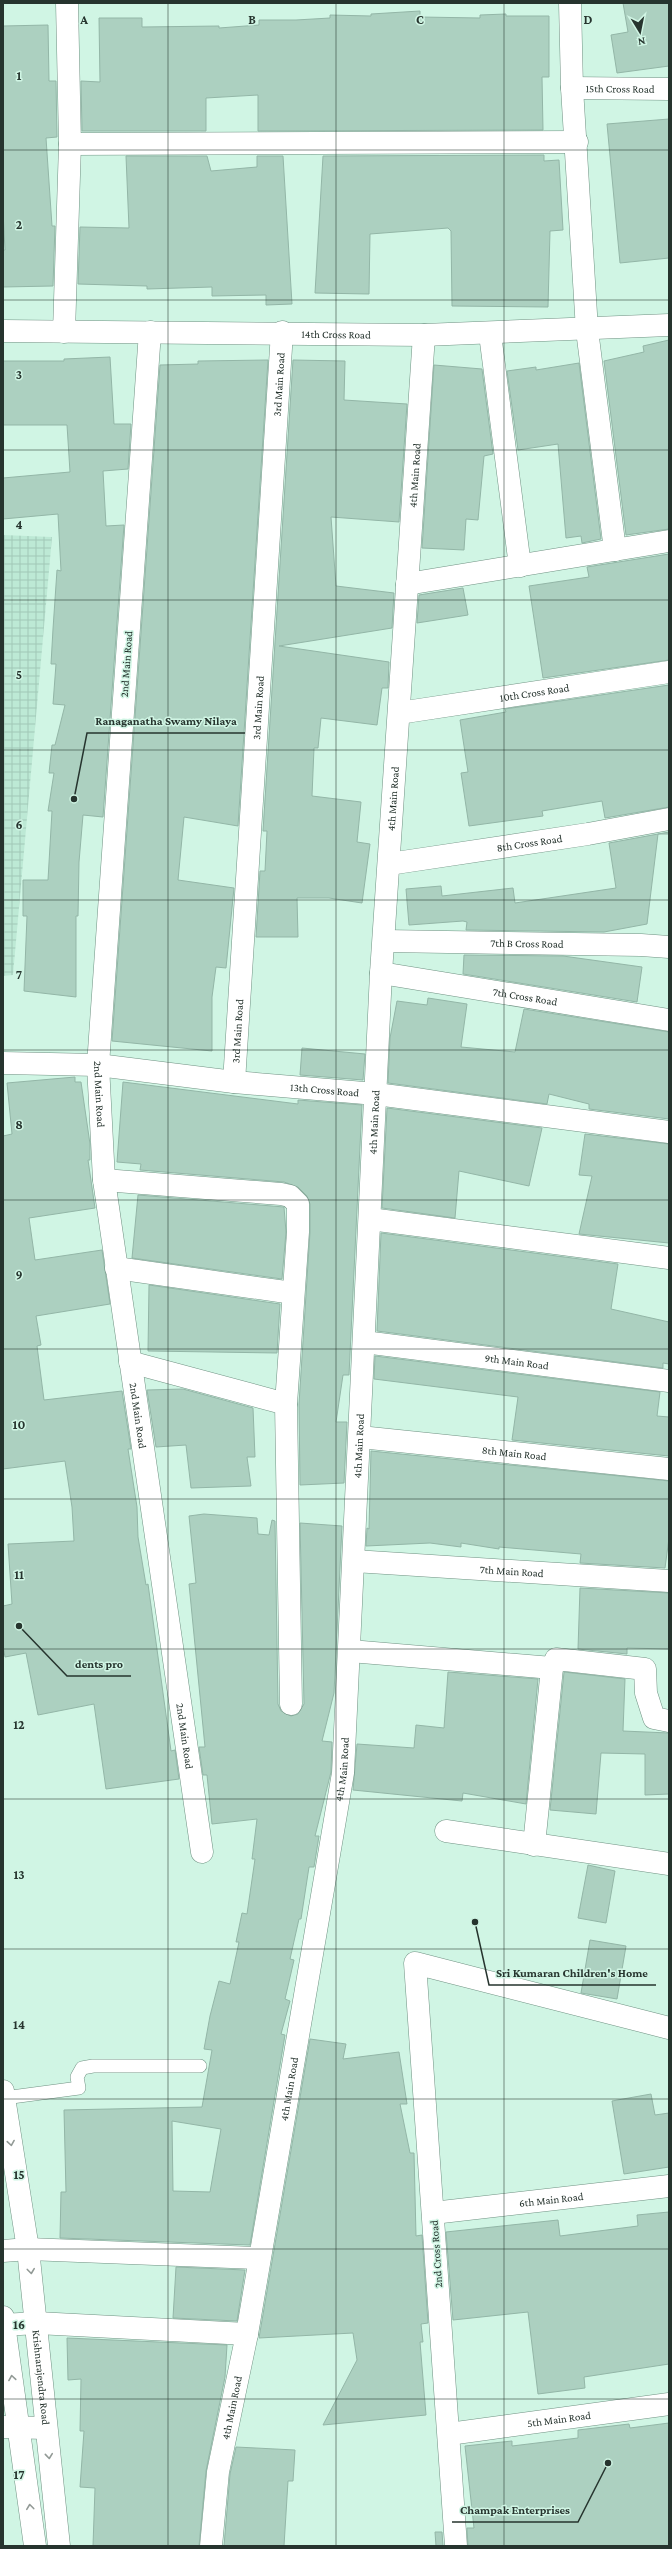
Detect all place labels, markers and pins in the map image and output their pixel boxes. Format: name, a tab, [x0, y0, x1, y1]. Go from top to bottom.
callout: Ranaganatha Swamy Nilaya	[87, 709, 245, 733]
callout: dents pro	[67, 1652, 131, 1676]
callout: Sri Kumaran Children's Home	[489, 1961, 656, 1985]
callout: Champak Enterprises	[452, 2498, 578, 2522]

